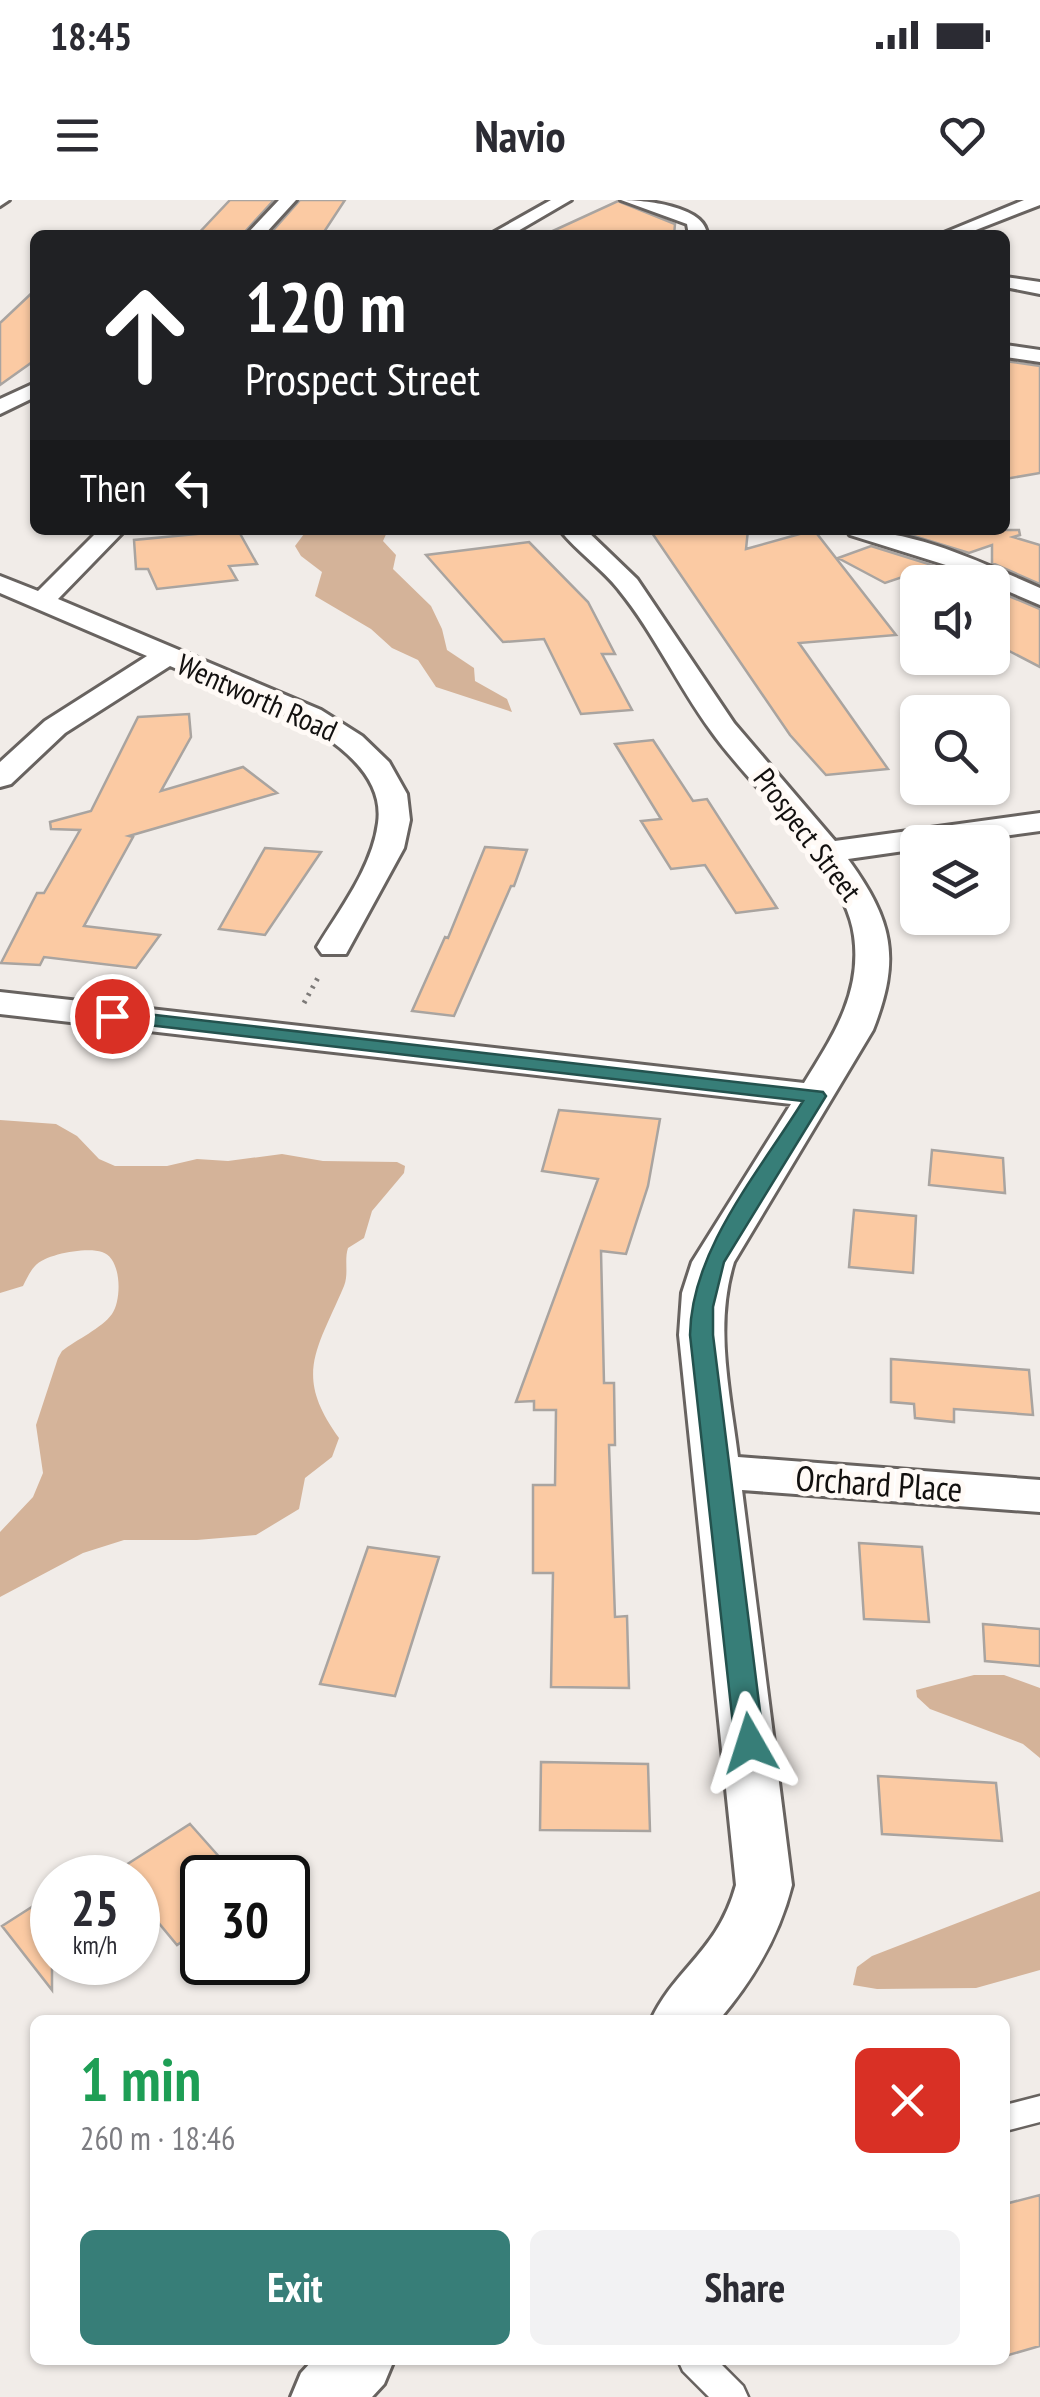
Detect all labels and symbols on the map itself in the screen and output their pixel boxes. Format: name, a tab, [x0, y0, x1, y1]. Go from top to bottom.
street label: Wentworth Road	[171, 644, 344, 749]
street label: Prospect Street	[745, 760, 871, 909]
pin	[70, 974, 155, 1059]
street label: Orchard Place	[794, 1454, 964, 1512]
position arrow	[698, 1691, 802, 1795]
speed limit sign: 30	[180, 1855, 310, 1985]

